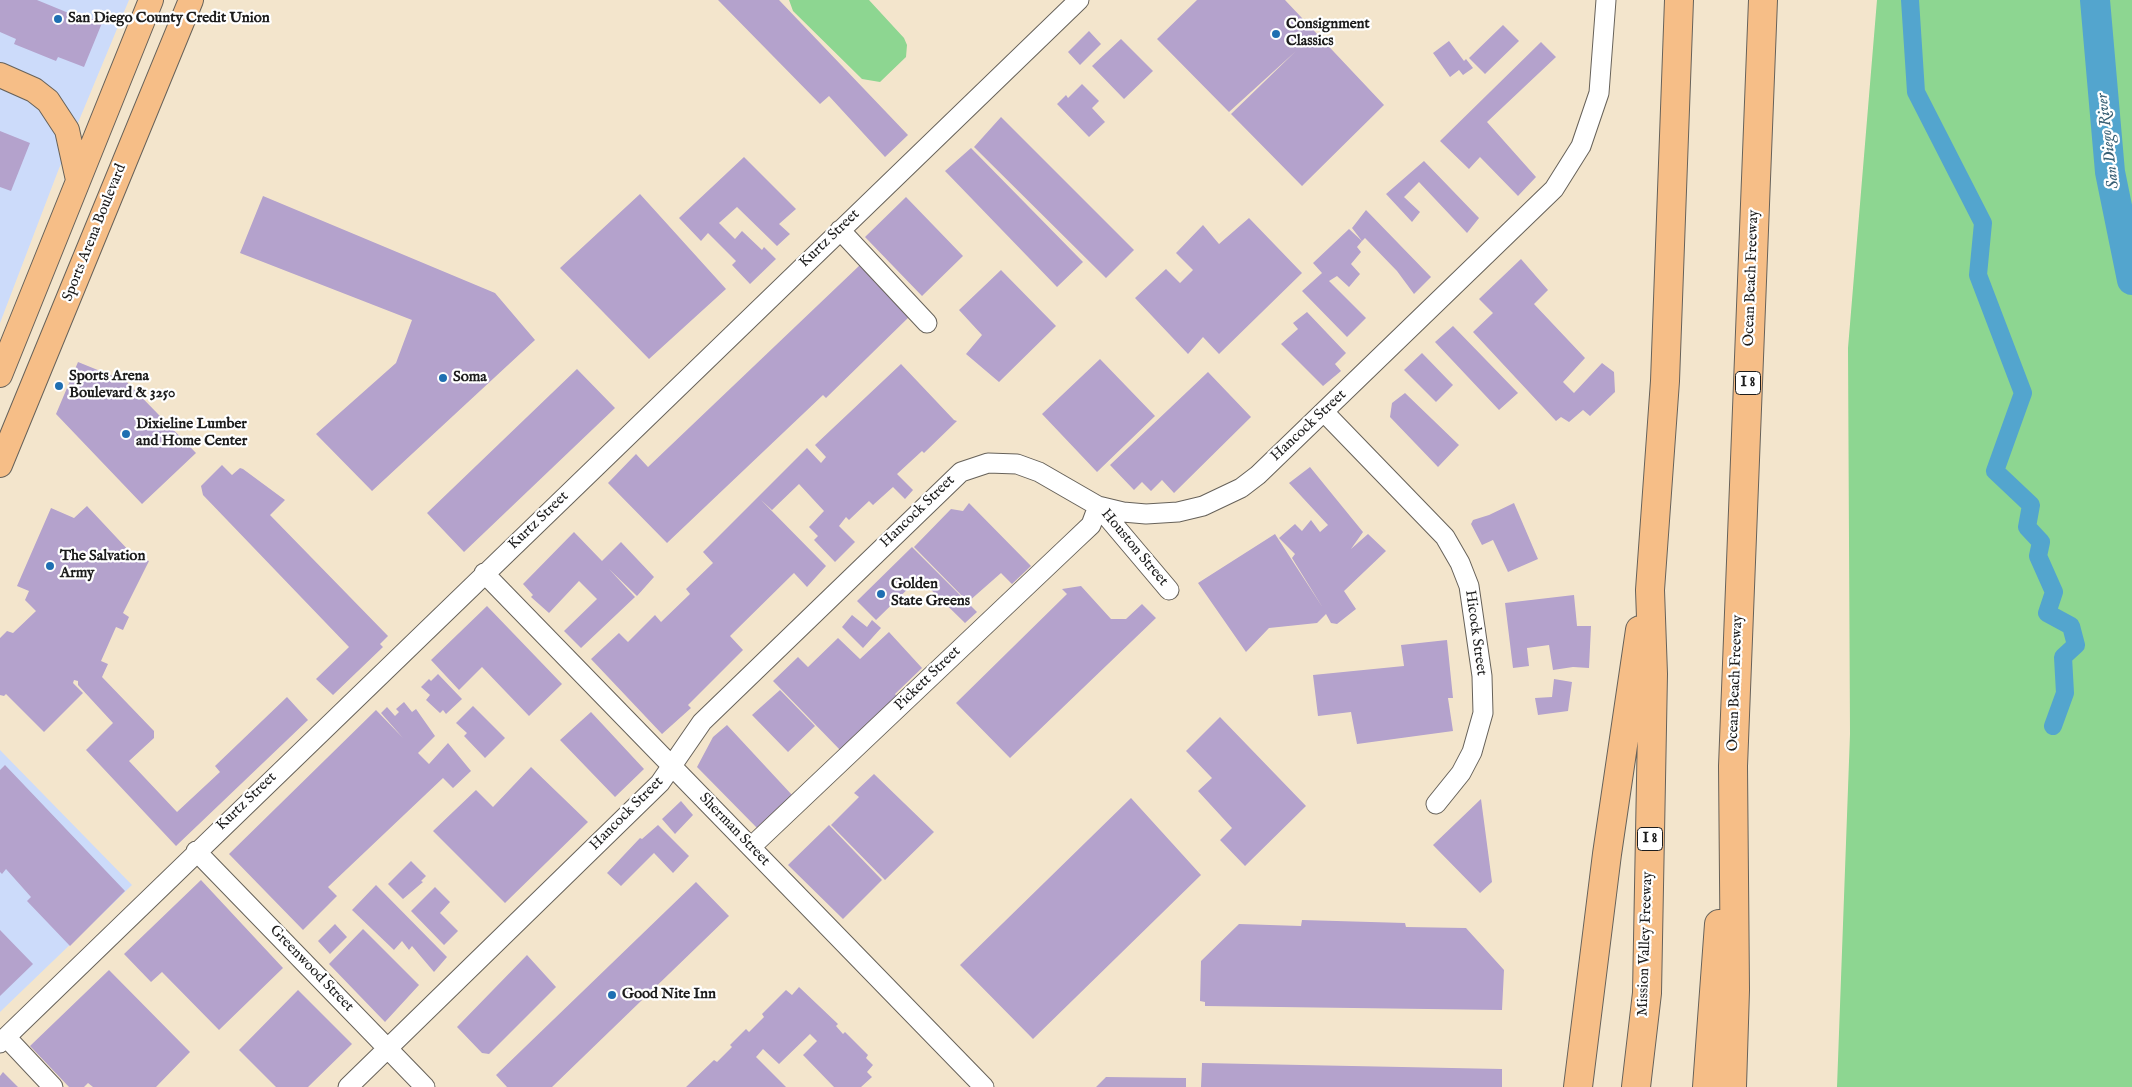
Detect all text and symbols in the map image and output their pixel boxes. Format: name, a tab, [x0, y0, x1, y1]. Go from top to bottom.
place label: San Diego County Credit Union	[68, 10, 270, 28]
marker: San Diego County Credit Union	[52, 13, 64, 25]
place label: Consignment Classics	[1286, 16, 1370, 51]
marker: Consignment Classics	[1270, 28, 1282, 40]
water label: San Diego River	[2094, 92, 2124, 190]
street label: Sports Arena Boulevard	[59, 162, 131, 304]
street label: Kurtz Street	[796, 206, 864, 272]
street label: Ocean Beach Freeway	[1741, 209, 1763, 347]
place label: Sports Arena Boulevard & 3250	[69, 368, 175, 403]
place label: Soma	[453, 369, 487, 387]
marker: Soma	[437, 372, 449, 384]
road number: I 8	[1736, 372, 1760, 394]
marker: Sports Arena Boulevard & 3250	[53, 380, 65, 392]
street label: Hancock Street	[1267, 386, 1351, 466]
place label: Dixieline Lumber and Home Center	[136, 416, 247, 451]
marker: Dixieline Lumber and Home Center	[120, 428, 132, 440]
street label: Hancock Street	[877, 472, 959, 552]
street label: Kurtz Street	[505, 488, 573, 554]
street label: Houston Street	[1096, 506, 1172, 590]
place label: The Salvation Army	[60, 548, 145, 583]
marker: The Salvation Army	[44, 560, 56, 572]
place label: Golden State Greens	[891, 576, 970, 611]
marker: Golden State Greens	[875, 588, 887, 600]
street label: Hicock Street	[1460, 589, 1490, 677]
street label: Ocean Beach Freeway	[1725, 614, 1747, 752]
street label: Pickett Street	[891, 643, 965, 715]
street label: Kurtz Street	[213, 769, 281, 835]
street label: Hancock Street	[586, 773, 668, 855]
street label: Sherman Street	[695, 790, 773, 870]
road number: I 8	[1638, 828, 1662, 851]
street label: Mission Valley Freeway	[1634, 871, 1658, 1017]
street label: Greenwood Street	[265, 922, 357, 1016]
place label: Good Nite Inn	[622, 986, 716, 1004]
marker: Good Nite Inn	[606, 989, 618, 1001]

